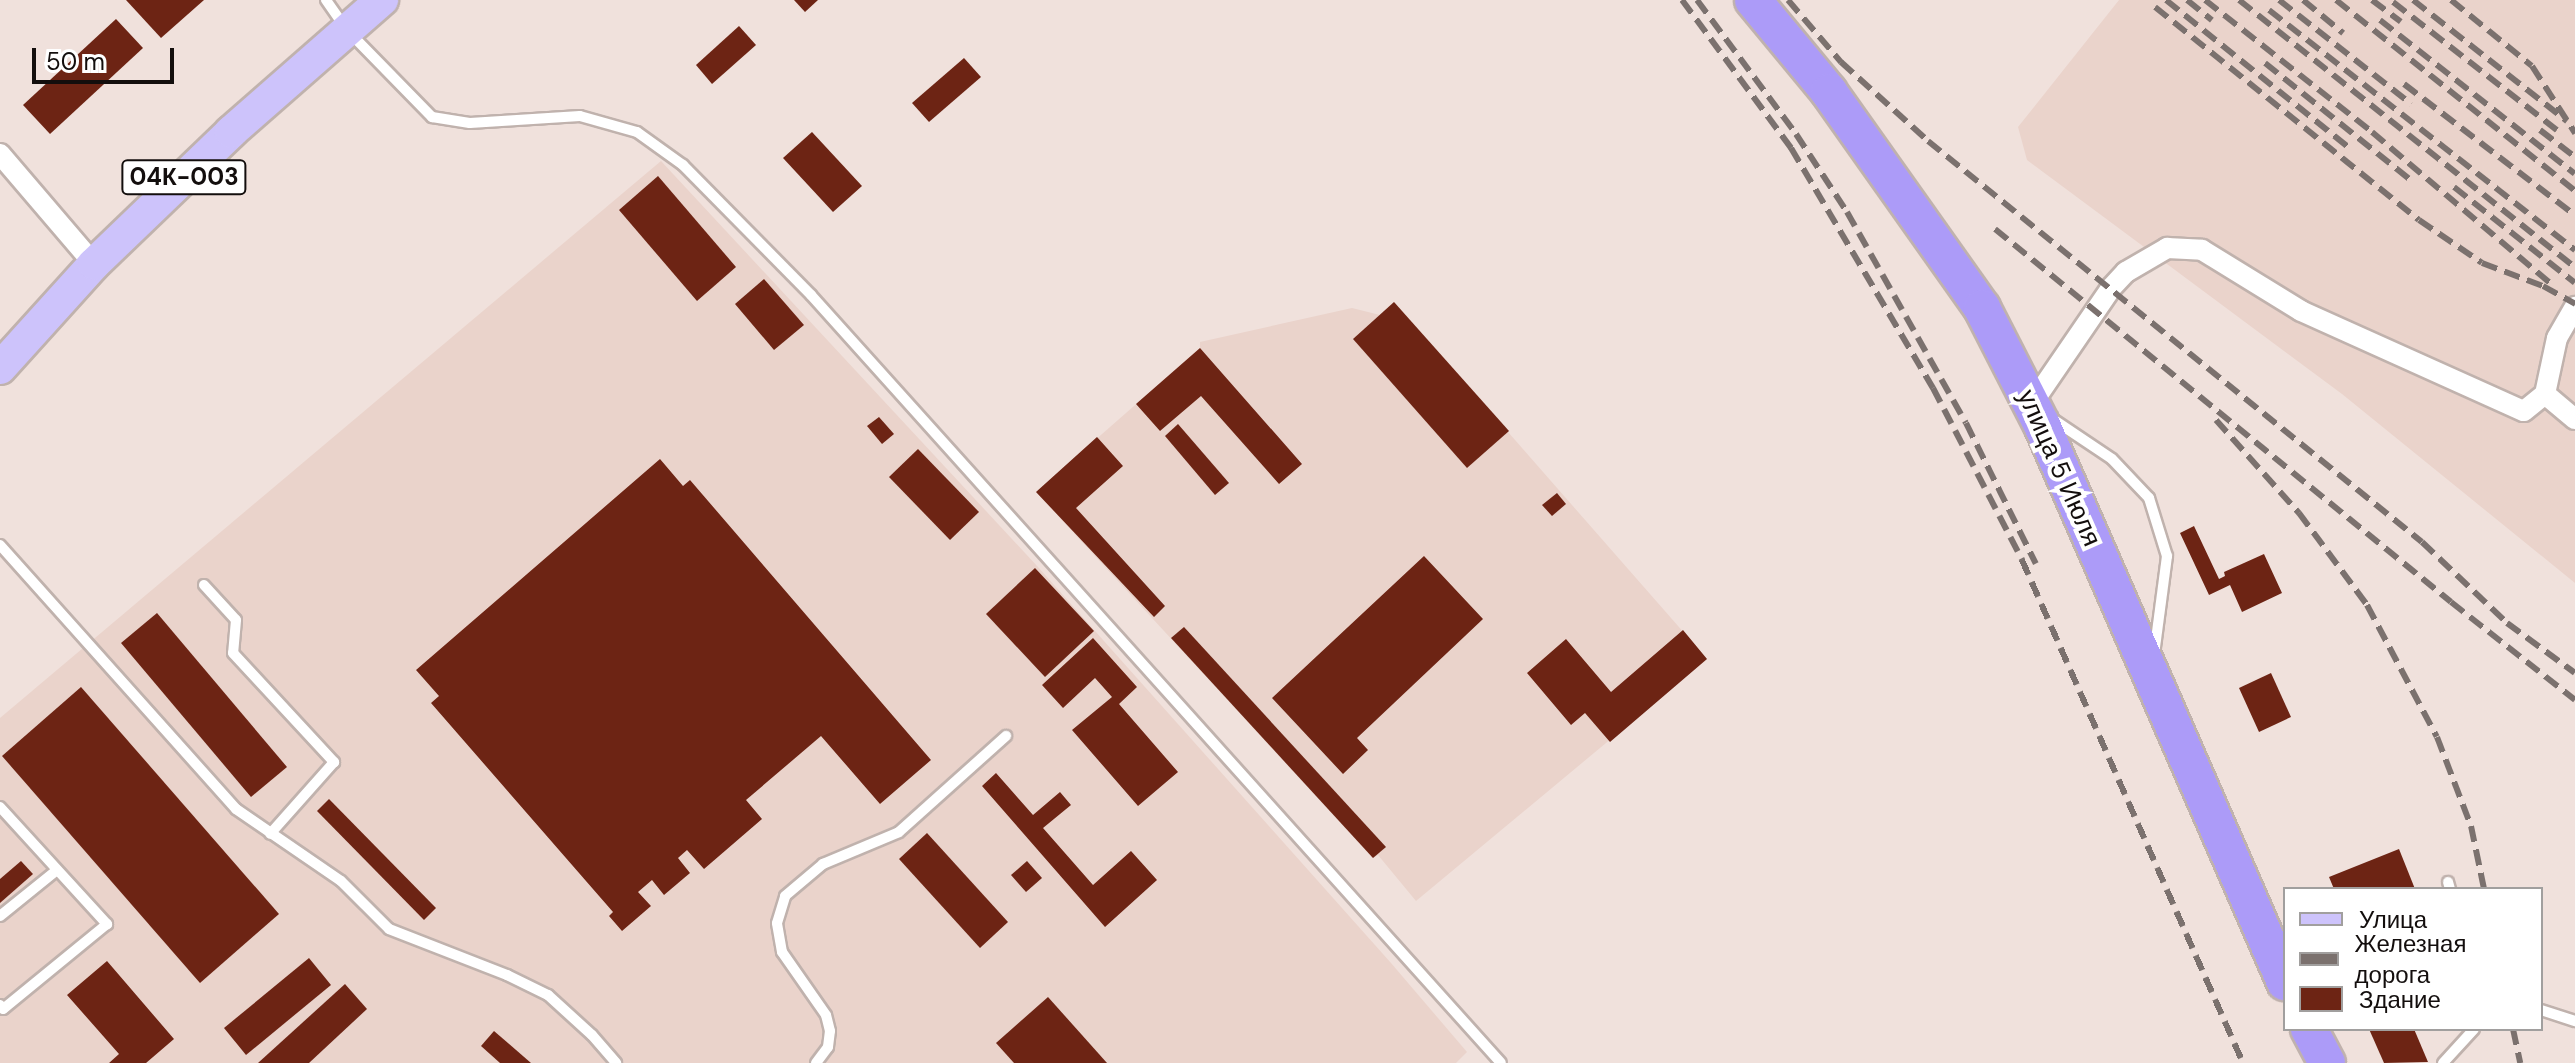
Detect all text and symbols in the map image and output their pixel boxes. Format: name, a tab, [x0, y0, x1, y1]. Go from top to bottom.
scale bar	[36, 32, 178, 82]
text: 50 m	[46, 46, 105, 77]
road number: 04К-003	[120, 157, 248, 197]
street label: улица 5 Июля	[2011, 385, 2107, 551]
legend	[2283, 887, 2543, 1031]
text: Улица	[2359, 904, 2427, 935]
text: Железная дорога	[2355, 928, 2466, 990]
text: Здание	[2359, 984, 2441, 1015]

